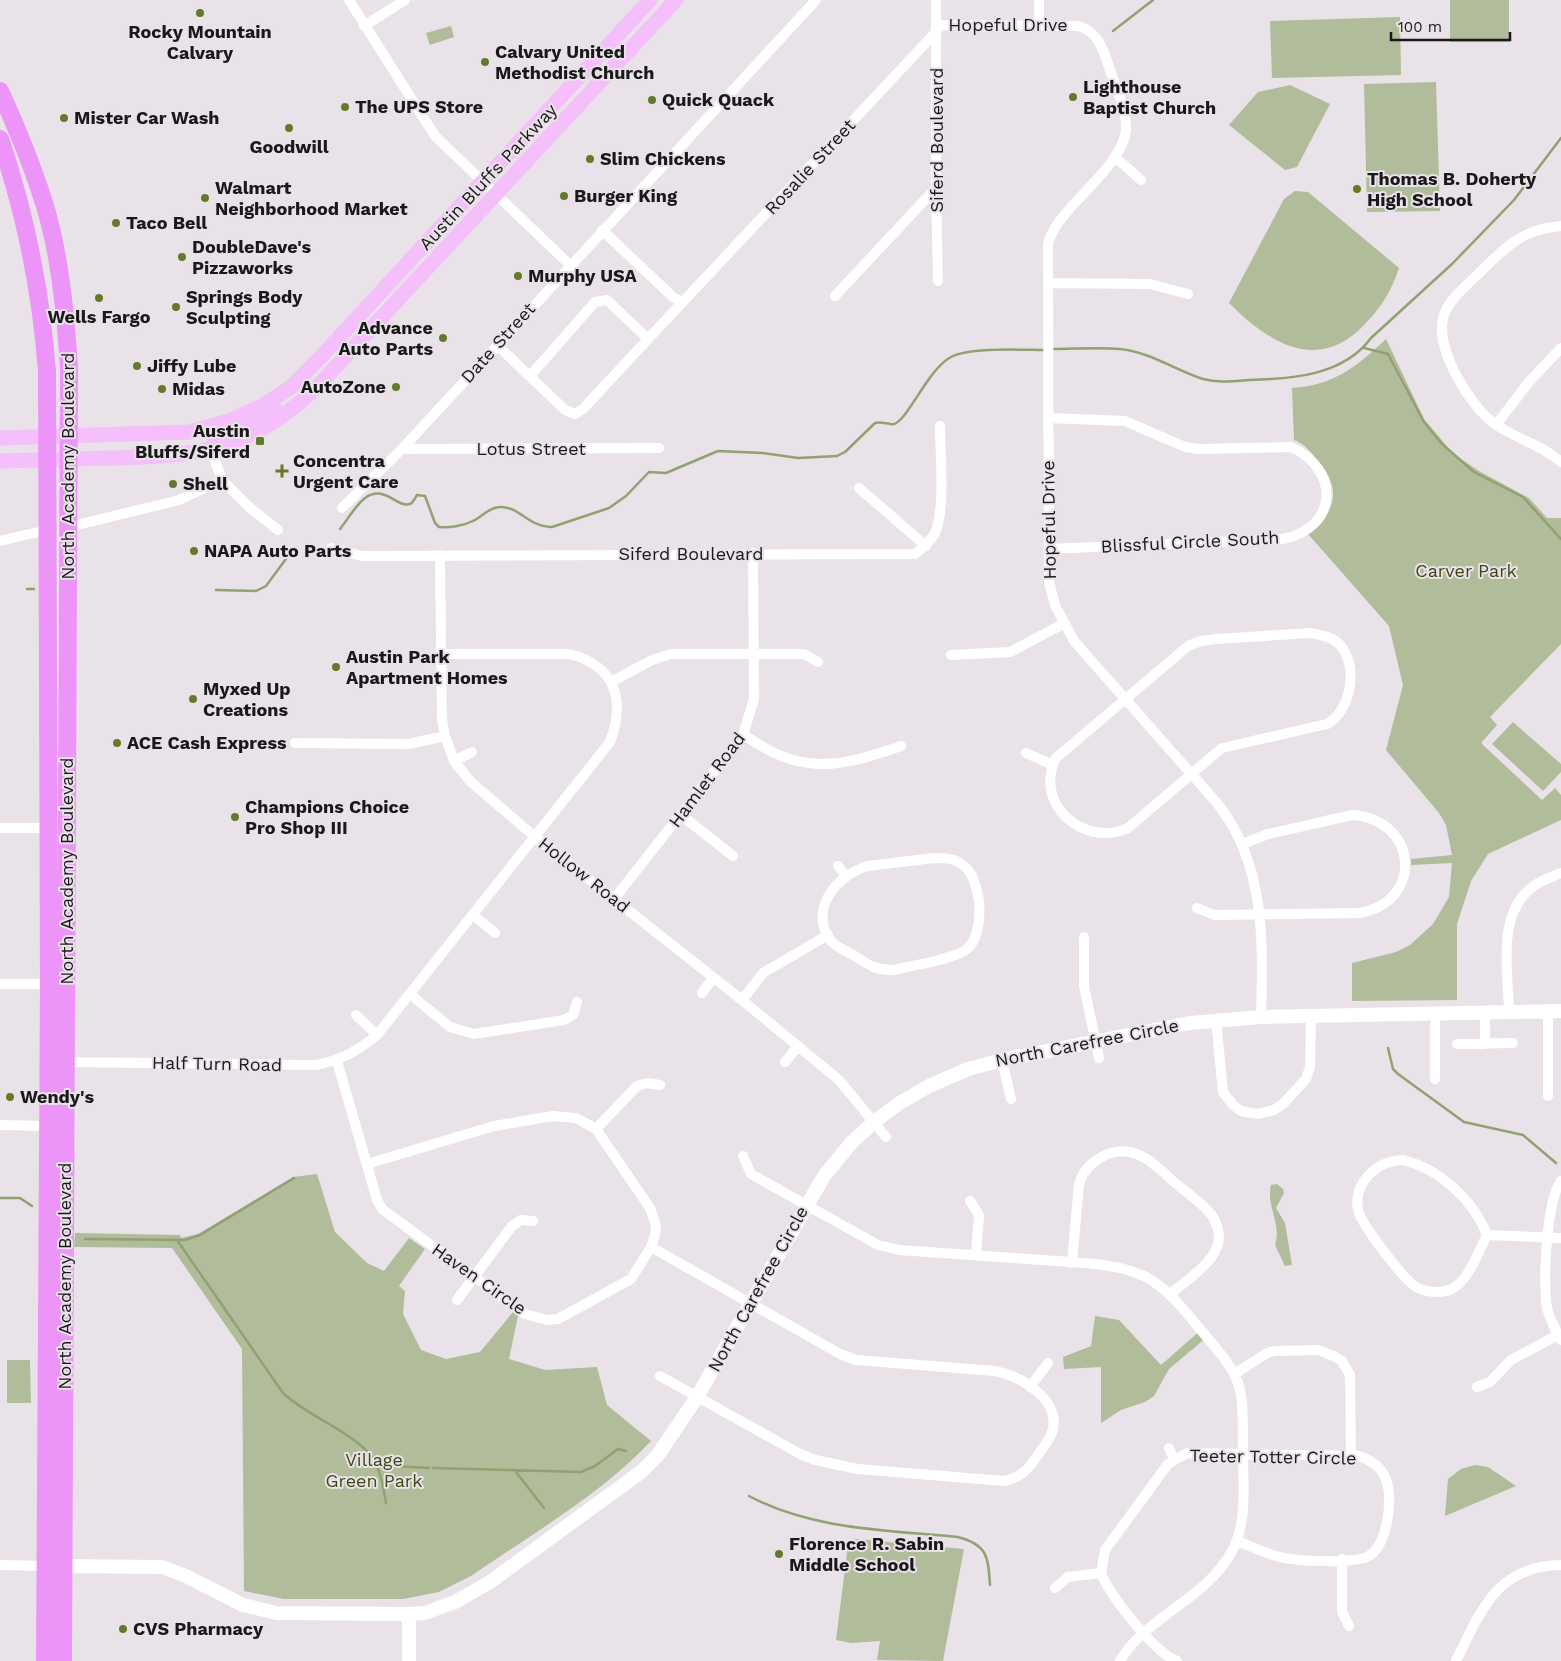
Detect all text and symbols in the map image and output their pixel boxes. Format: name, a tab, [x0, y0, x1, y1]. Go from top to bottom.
marker: Rocky Mountain Calvary	[194, 7, 206, 19]
scale bar	[1391, 10, 1510, 42]
street label: Hopeful Drive	[948, 14, 1068, 35]
text: 100 m	[1398, 18, 1442, 36]
place label: Rocky Mountain Calvary	[128, 21, 272, 63]
place label: Calvary United Methodist Church	[495, 41, 654, 83]
marker: Calvary United Methodist Church	[479, 56, 491, 68]
street label: Siferd Boulevard	[926, 68, 947, 212]
place label: Lighthouse Baptist Church	[1083, 76, 1216, 118]
place label: Quick Quack	[662, 89, 775, 110]
marker: Lighthouse Baptist Church	[1067, 91, 1079, 103]
marker: Quick Quack	[646, 94, 658, 106]
place label: The UPS Store	[355, 96, 483, 117]
street label: Austin Bluffs Parkway	[414, 99, 561, 254]
marker: The UPS Store	[339, 101, 351, 113]
place label: Mister Car Wash	[74, 107, 220, 128]
marker: Mister Car Wash	[58, 112, 70, 124]
street label: Rosalie Street	[760, 114, 860, 219]
marker: Goodwill	[283, 122, 295, 134]
place label: Goodwill	[249, 136, 329, 157]
place label: Slim Chickens	[600, 148, 726, 169]
marker: Slim Chickens	[584, 153, 596, 165]
place label: Thomas B. Doherty High School	[1367, 168, 1537, 210]
place label: Walmart Neighborhood Market	[215, 177, 408, 219]
marker: Thomas B. Doherty High School	[1351, 183, 1363, 195]
place label: Burger King	[574, 185, 678, 206]
marker: Burger King	[558, 190, 570, 202]
marker: Walmart Neighborhood Market	[199, 192, 211, 204]
place label: Taco Bell	[126, 212, 207, 233]
marker: Taco Bell	[110, 217, 122, 229]
place label: DoubleDave's Pizzaworks	[192, 236, 312, 278]
marker: DoubleDave's Pizzaworks	[176, 251, 188, 263]
place label: Murphy USA	[528, 265, 637, 286]
marker: Murphy USA	[512, 270, 524, 282]
place label: Springs Body Sculpting	[186, 286, 303, 328]
marker: Wells Fargo	[93, 292, 105, 304]
street label: Date Street	[456, 298, 540, 387]
marker: Springs Body Sculpting	[170, 301, 182, 313]
place label: Wells Fargo	[48, 306, 151, 327]
place label: Advance Auto Parts	[339, 317, 433, 359]
marker: Advance Auto Parts	[437, 332, 449, 344]
street label: North Academy Boulevard	[57, 352, 78, 580]
place label: Jiffy Lube	[147, 355, 237, 376]
marker: Jiffy Lube	[131, 360, 143, 372]
place label: AutoZone	[301, 376, 386, 397]
place label: Midas	[172, 378, 225, 399]
marker: AutoZone	[390, 381, 402, 393]
marker: Midas	[156, 383, 168, 395]
place label: Austin Bluffs/Siferd	[135, 420, 250, 462]
marker: Austin Bluffs/Siferd	[254, 435, 266, 447]
street label: Lotus Street	[476, 438, 586, 459]
place label: Concentra Urgent Care	[293, 450, 399, 492]
street label: Hopeful Drive	[1037, 460, 1060, 580]
marker: Concentra Urgent Care	[275, 464, 289, 478]
place label: Shell	[183, 473, 228, 494]
marker: Shell	[167, 478, 179, 490]
street label: Blissful Circle South	[1100, 526, 1280, 557]
place label: NAPA Auto Parts	[204, 540, 352, 561]
street label: Siferd Boulevard	[619, 543, 763, 564]
marker: NAPA Auto Parts	[188, 545, 200, 557]
park label: Carver Park	[1415, 560, 1517, 581]
place label: Austin Park Apartment Homes	[346, 646, 508, 688]
marker: Austin Park Apartment Homes	[330, 661, 342, 673]
place label: Myxed Up Creations	[203, 678, 291, 720]
marker: Myxed Up Creations	[187, 693, 199, 705]
street label: Hamlet Road	[664, 728, 749, 831]
place label: ACE Cash Express	[127, 732, 287, 753]
marker: ACE Cash Express	[111, 737, 123, 749]
street label: North Academy Boulevard	[56, 757, 77, 985]
place label: Champions Choice Pro Shop III	[245, 796, 409, 838]
marker: Champions Choice Pro Shop III	[229, 811, 241, 823]
street label: Hollow Road	[534, 832, 634, 917]
street label: North Carefree Circle	[993, 1014, 1180, 1071]
street label: Half Turn Road	[152, 1052, 282, 1075]
place label: Wendy's	[20, 1086, 94, 1107]
marker: Wendy's	[4, 1091, 16, 1103]
street label: North Academy Boulevard	[54, 1162, 75, 1390]
street label: North Carefree Circle	[703, 1202, 812, 1375]
street label: Haven Circle	[428, 1238, 530, 1319]
street label: Teeter Totter Circle	[1189, 1445, 1357, 1468]
park label: Village Green Park	[326, 1449, 422, 1491]
place label: Florence R. Sabin Middle School	[789, 1533, 944, 1575]
marker: Florence R. Sabin Middle School	[773, 1548, 785, 1560]
place label: CVS Pharmacy	[133, 1618, 264, 1639]
marker: CVS Pharmacy	[117, 1623, 129, 1635]

